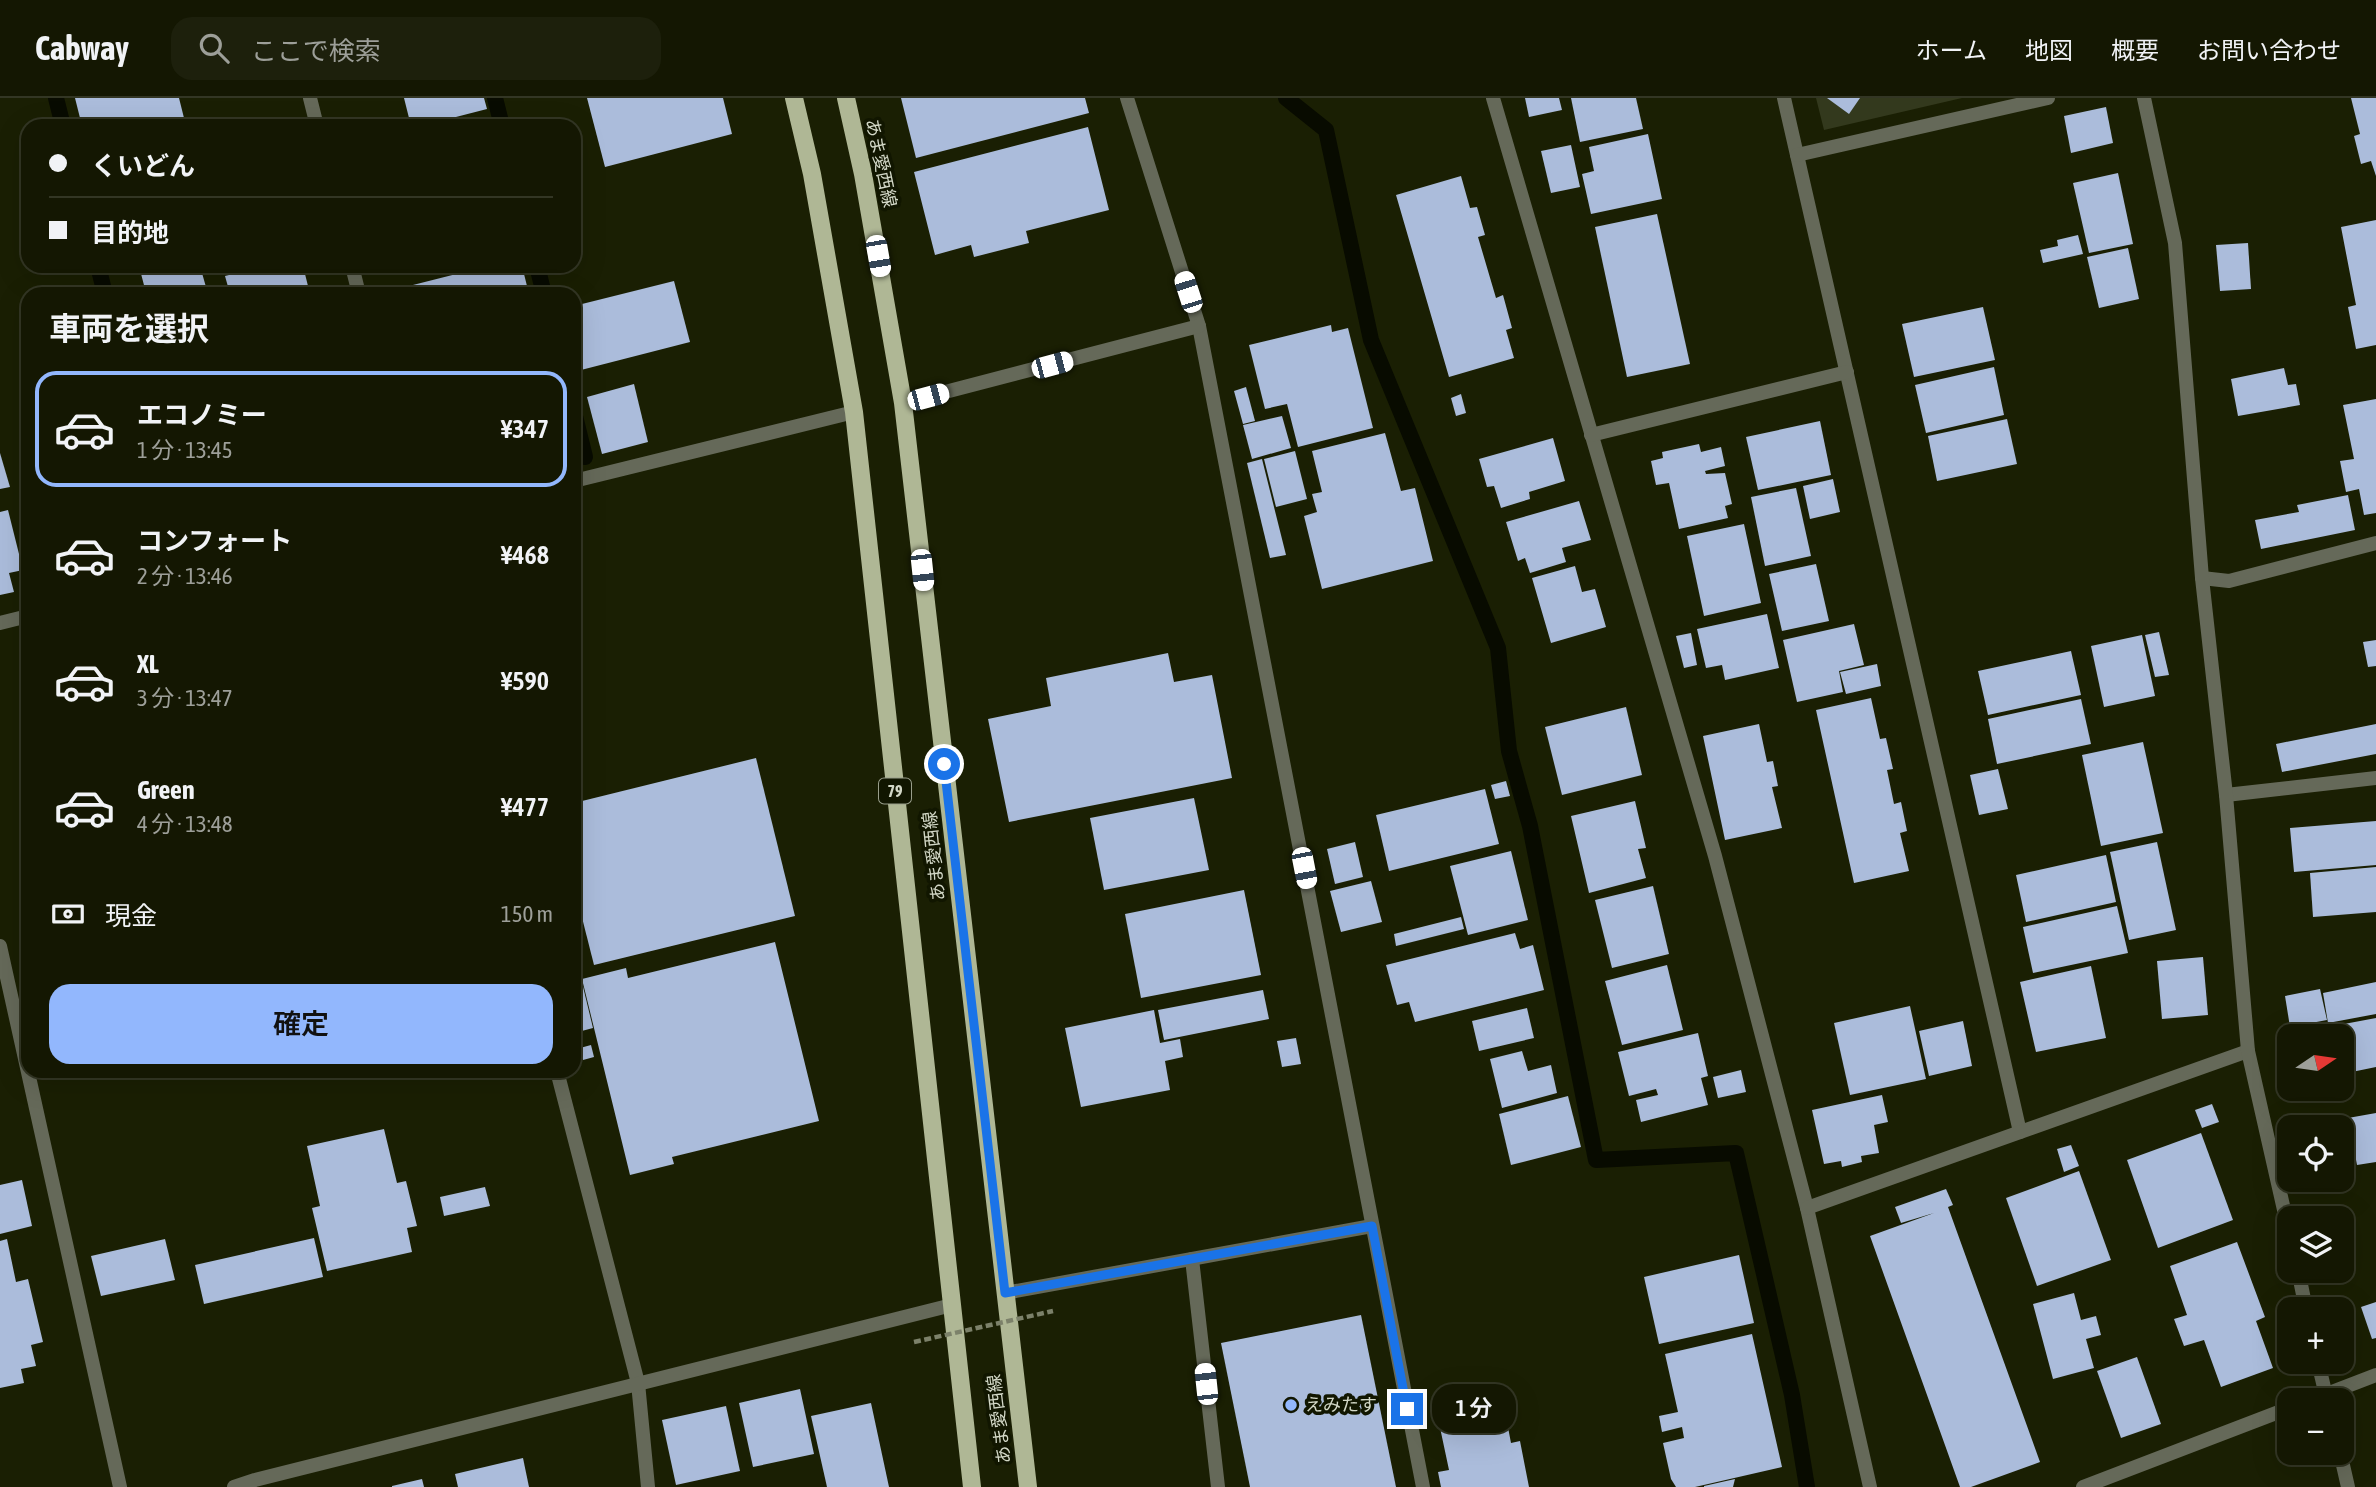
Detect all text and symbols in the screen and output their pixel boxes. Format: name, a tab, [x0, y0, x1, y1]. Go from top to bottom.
search box	[171, 17, 661, 80]
text: Cabway	[35, 29, 129, 67]
icon: search	[195, 29, 233, 67]
text: ここで検索	[251, 36, 381, 66]
text: ホーム	[1916, 37, 1987, 64]
text: 地図	[2025, 37, 2073, 64]
text: 概要	[2111, 37, 2159, 64]
text: お問い合わせ	[2197, 37, 2341, 64]
street label: あま愛西線	[862, 117, 901, 209]
text: くいどん	[91, 151, 195, 181]
text: 目的地	[91, 218, 169, 248]
car	[865, 233, 892, 279]
car	[1172, 269, 1205, 315]
text: 車両を選択	[49, 310, 209, 347]
car	[1029, 349, 1076, 381]
car	[905, 381, 952, 413]
icon: car	[53, 398, 116, 461]
text: エコノミー	[137, 400, 267, 430]
text: ¥347	[501, 414, 549, 444]
text: 1 分 · 13:45	[137, 437, 233, 463]
icon: car	[53, 524, 116, 587]
text: コンフォート	[137, 526, 292, 556]
text: ¥468	[501, 540, 549, 570]
car	[910, 548, 935, 592]
text: 2 分 · 13:46	[137, 563, 233, 589]
text: XL	[137, 649, 159, 679]
icon: car	[53, 650, 116, 713]
text: ¥590	[501, 666, 549, 696]
text: 3 分 · 13:47	[137, 685, 233, 711]
route start	[928, 748, 960, 780]
text: Green	[137, 775, 195, 805]
icon: car	[53, 776, 116, 839]
road number: 79	[879, 778, 911, 804]
text: ¥477	[501, 792, 549, 822]
street label: あま愛西線	[918, 810, 949, 902]
text: 4 分 · 13:48	[137, 811, 233, 837]
car	[1290, 845, 1319, 891]
icon: cash	[49, 895, 87, 933]
text: 現金	[105, 901, 157, 931]
text: 150 m	[501, 901, 553, 927]
button: 確定	[49, 984, 553, 1064]
north arrow	[2277, 1024, 2354, 1101]
map controls	[2277, 1024, 2354, 1465]
button: locate	[2277, 1115, 2354, 1192]
button: layers	[2277, 1206, 2354, 1283]
button: +	[2277, 1297, 2354, 1374]
car	[1194, 1362, 1219, 1406]
street label: あま愛西線	[983, 1373, 1014, 1465]
callout: 1 分	[1432, 1384, 1516, 1434]
button: −	[2277, 1388, 2354, 1465]
route end	[1391, 1393, 1423, 1425]
place label: えみたす	[1305, 1394, 1377, 1415]
text: 1 分	[1456, 1395, 1492, 1421]
marker: えみたす	[1283, 1397, 1299, 1413]

